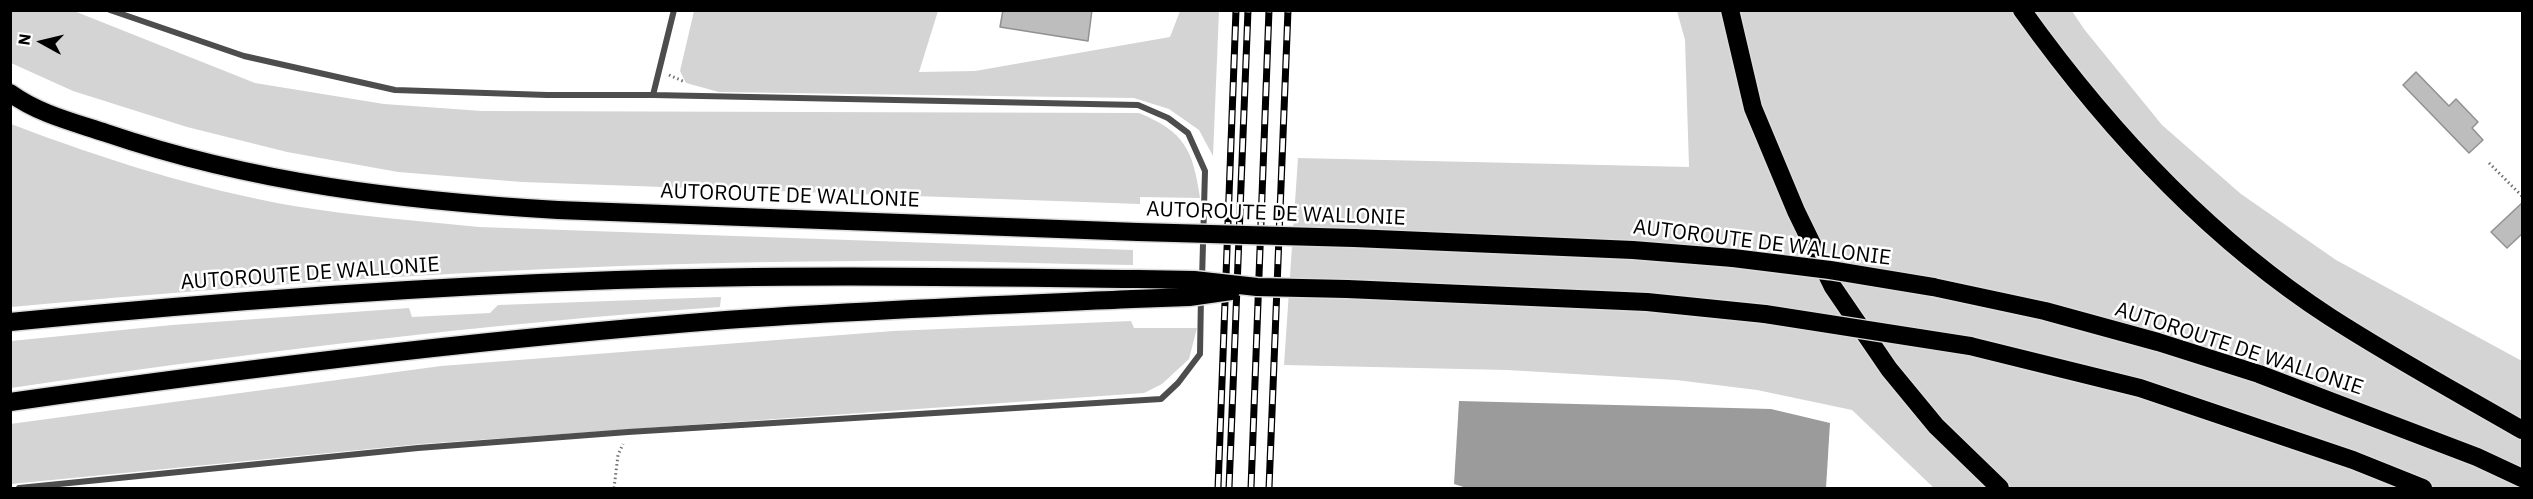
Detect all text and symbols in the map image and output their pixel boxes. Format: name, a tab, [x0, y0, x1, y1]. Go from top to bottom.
north arrow	[12, 12, 72, 72]
text: N	[13, 32, 35, 47]
street label: AUTOROUTE DE WALLONIE	[660, 179, 920, 213]
street label: AUTOROUTE DE WALLONIE	[1146, 197, 1406, 231]
street label: AUTOROUTE DE WALLONIE	[1632, 215, 1892, 271]
street label: AUTOROUTE DE WALLONIE	[180, 252, 440, 296]
street label: AUTOROUTE DE WALLONIE	[2112, 297, 2366, 401]

